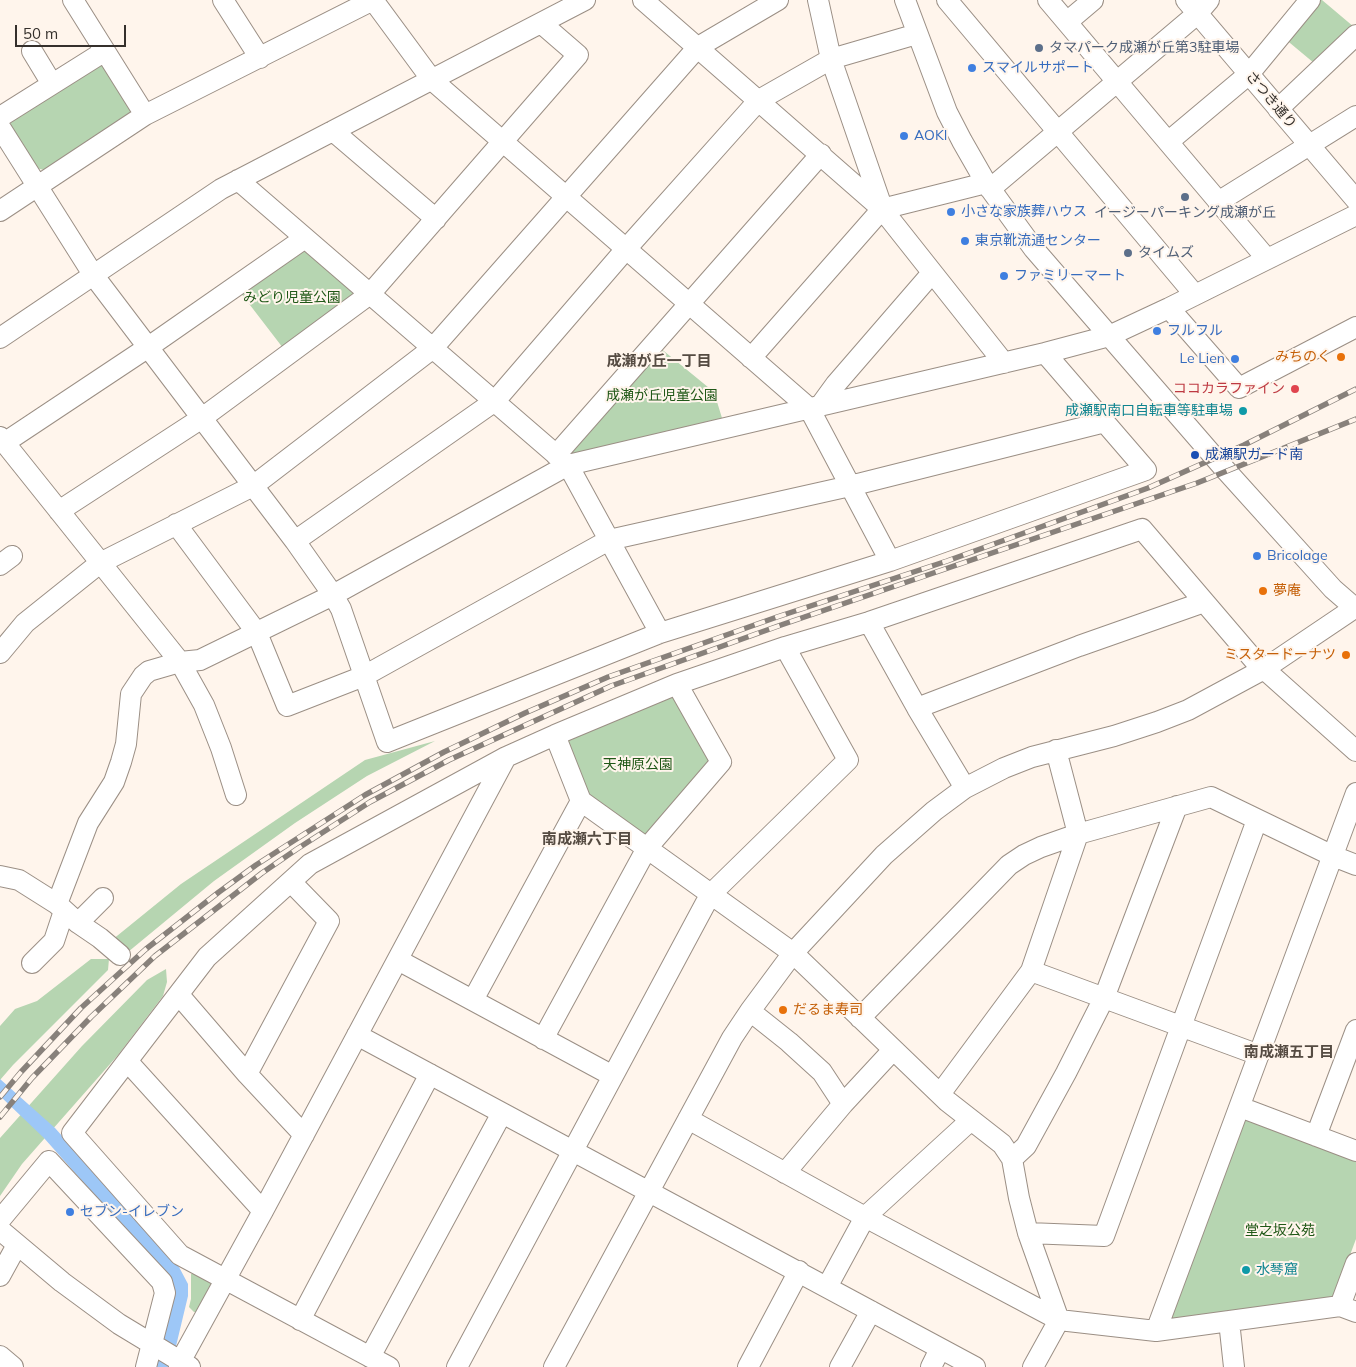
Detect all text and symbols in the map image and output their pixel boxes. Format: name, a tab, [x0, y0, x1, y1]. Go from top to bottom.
scale bar	[18, 15, 129, 47]
text: 50 m	[23, 24, 58, 43]
place label: タマパーク成瀬が丘第3駐車場	[1049, 40, 1239, 56]
marker: タマパーク成瀬が丘第3駐車場	[1033, 42, 1045, 54]
place label: スマイルサポート	[982, 60, 1094, 76]
marker: スマイルサポート	[966, 62, 978, 74]
street label: さつき通り	[1242, 68, 1300, 132]
place label: AOKI	[914, 128, 947, 144]
marker: AOKI	[898, 130, 910, 142]
marker: イージーパーキング成瀬が丘	[1179, 191, 1191, 203]
place label: 小さな家族葬ハウス	[961, 204, 1087, 220]
place label: イージーパーキング成瀬が丘	[1094, 205, 1276, 221]
marker: 小さな家族葬ハウス	[945, 206, 957, 218]
place label: 東京靴流通センター	[975, 233, 1101, 249]
marker: 東京靴流通センター	[959, 235, 971, 247]
place label: タイムズ	[1138, 245, 1194, 261]
marker: タイムズ	[1122, 247, 1134, 259]
place label: ファミリーマート	[1014, 268, 1126, 284]
marker: ファミリーマート	[998, 270, 1010, 282]
park label: みどり児童公園	[243, 290, 341, 306]
place label: フルフル	[1167, 323, 1223, 339]
marker: フルフル	[1151, 325, 1163, 337]
place label: みちのく	[1275, 349, 1331, 365]
place label: Le Lien	[1179, 351, 1225, 367]
marker: みちのく	[1335, 351, 1347, 363]
district label: 成瀬が丘一丁目	[607, 352, 711, 370]
marker: Le Lien	[1229, 353, 1241, 365]
place label: ココカラファイン	[1173, 381, 1285, 397]
marker: ココカラファイン	[1289, 383, 1301, 395]
park label: 成瀬が丘児童公園	[606, 388, 718, 404]
place label: 成瀬駅南口自転車等駐車場	[1065, 403, 1233, 419]
marker: 成瀬駅南口自転車等駐車場	[1237, 405, 1249, 417]
place label: 成瀬駅ガード南	[1205, 447, 1303, 463]
marker: 成瀬駅ガード南	[1189, 449, 1201, 461]
place label: Bricolage	[1267, 548, 1328, 564]
marker: Bricolage	[1251, 550, 1263, 562]
place label: 夢庵	[1273, 583, 1301, 599]
marker: 夢庵	[1257, 585, 1269, 597]
place label: ミスタードーナツ	[1224, 647, 1336, 663]
marker: ミスタードーナツ	[1340, 649, 1352, 661]
park label: 天神原公園	[603, 757, 673, 773]
district label: 南成瀬六丁目	[542, 830, 632, 848]
place label: だるま寿司	[793, 1002, 863, 1018]
marker: だるま寿司	[777, 1004, 789, 1016]
district label: 南成瀬五丁目	[1244, 1043, 1334, 1061]
place label: セブン-イレブン	[80, 1204, 184, 1220]
marker: セブン-イレブン	[64, 1206, 76, 1218]
park label: 堂之坂公苑	[1245, 1223, 1315, 1239]
place label: 水琴窟	[1256, 1262, 1298, 1278]
marker: 水琴窟	[1240, 1264, 1252, 1276]

